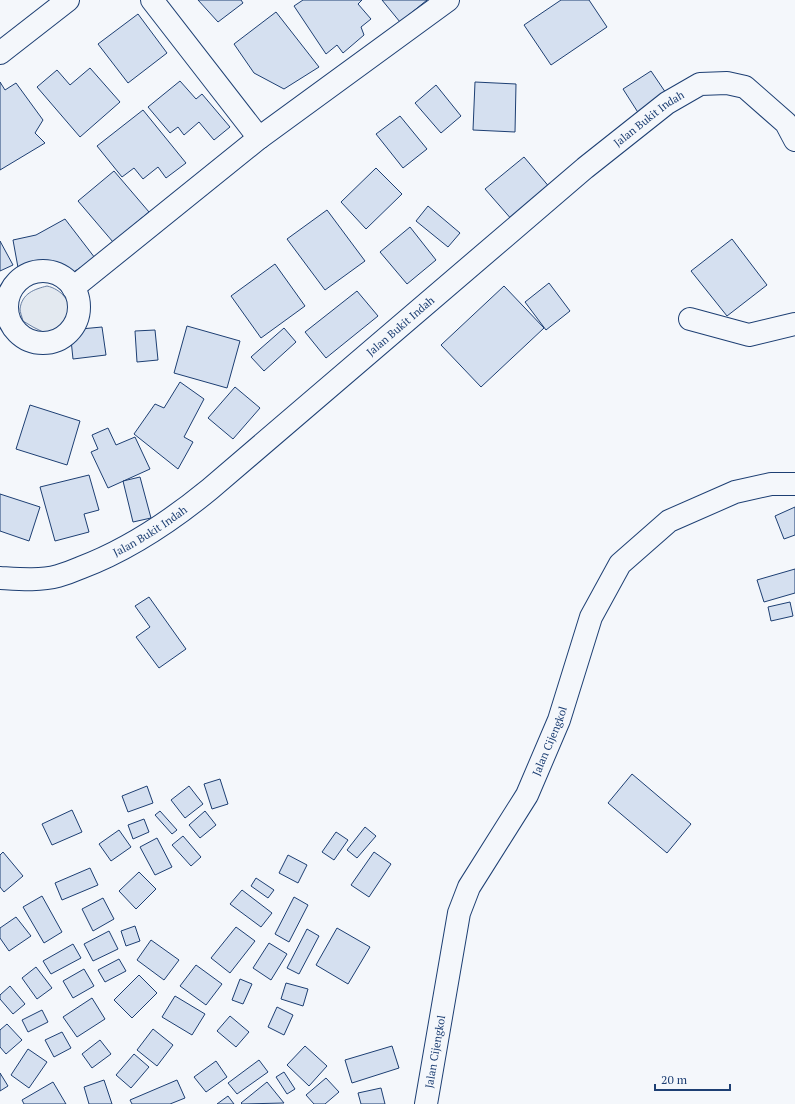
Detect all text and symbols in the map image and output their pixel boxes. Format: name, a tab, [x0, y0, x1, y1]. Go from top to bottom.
street label: Jalan Bukit Indah	[611, 87, 687, 150]
street label: Jalan Bukit Indah	[364, 293, 438, 359]
street label: Jalan Bukit Indah	[111, 502, 190, 559]
street label: Jalan Cijengkol	[529, 705, 570, 778]
street label: Jalan Cijengkol	[422, 1014, 448, 1089]
scale bar	[655, 1066, 730, 1092]
text: 20 m	[661, 1072, 688, 1087]

